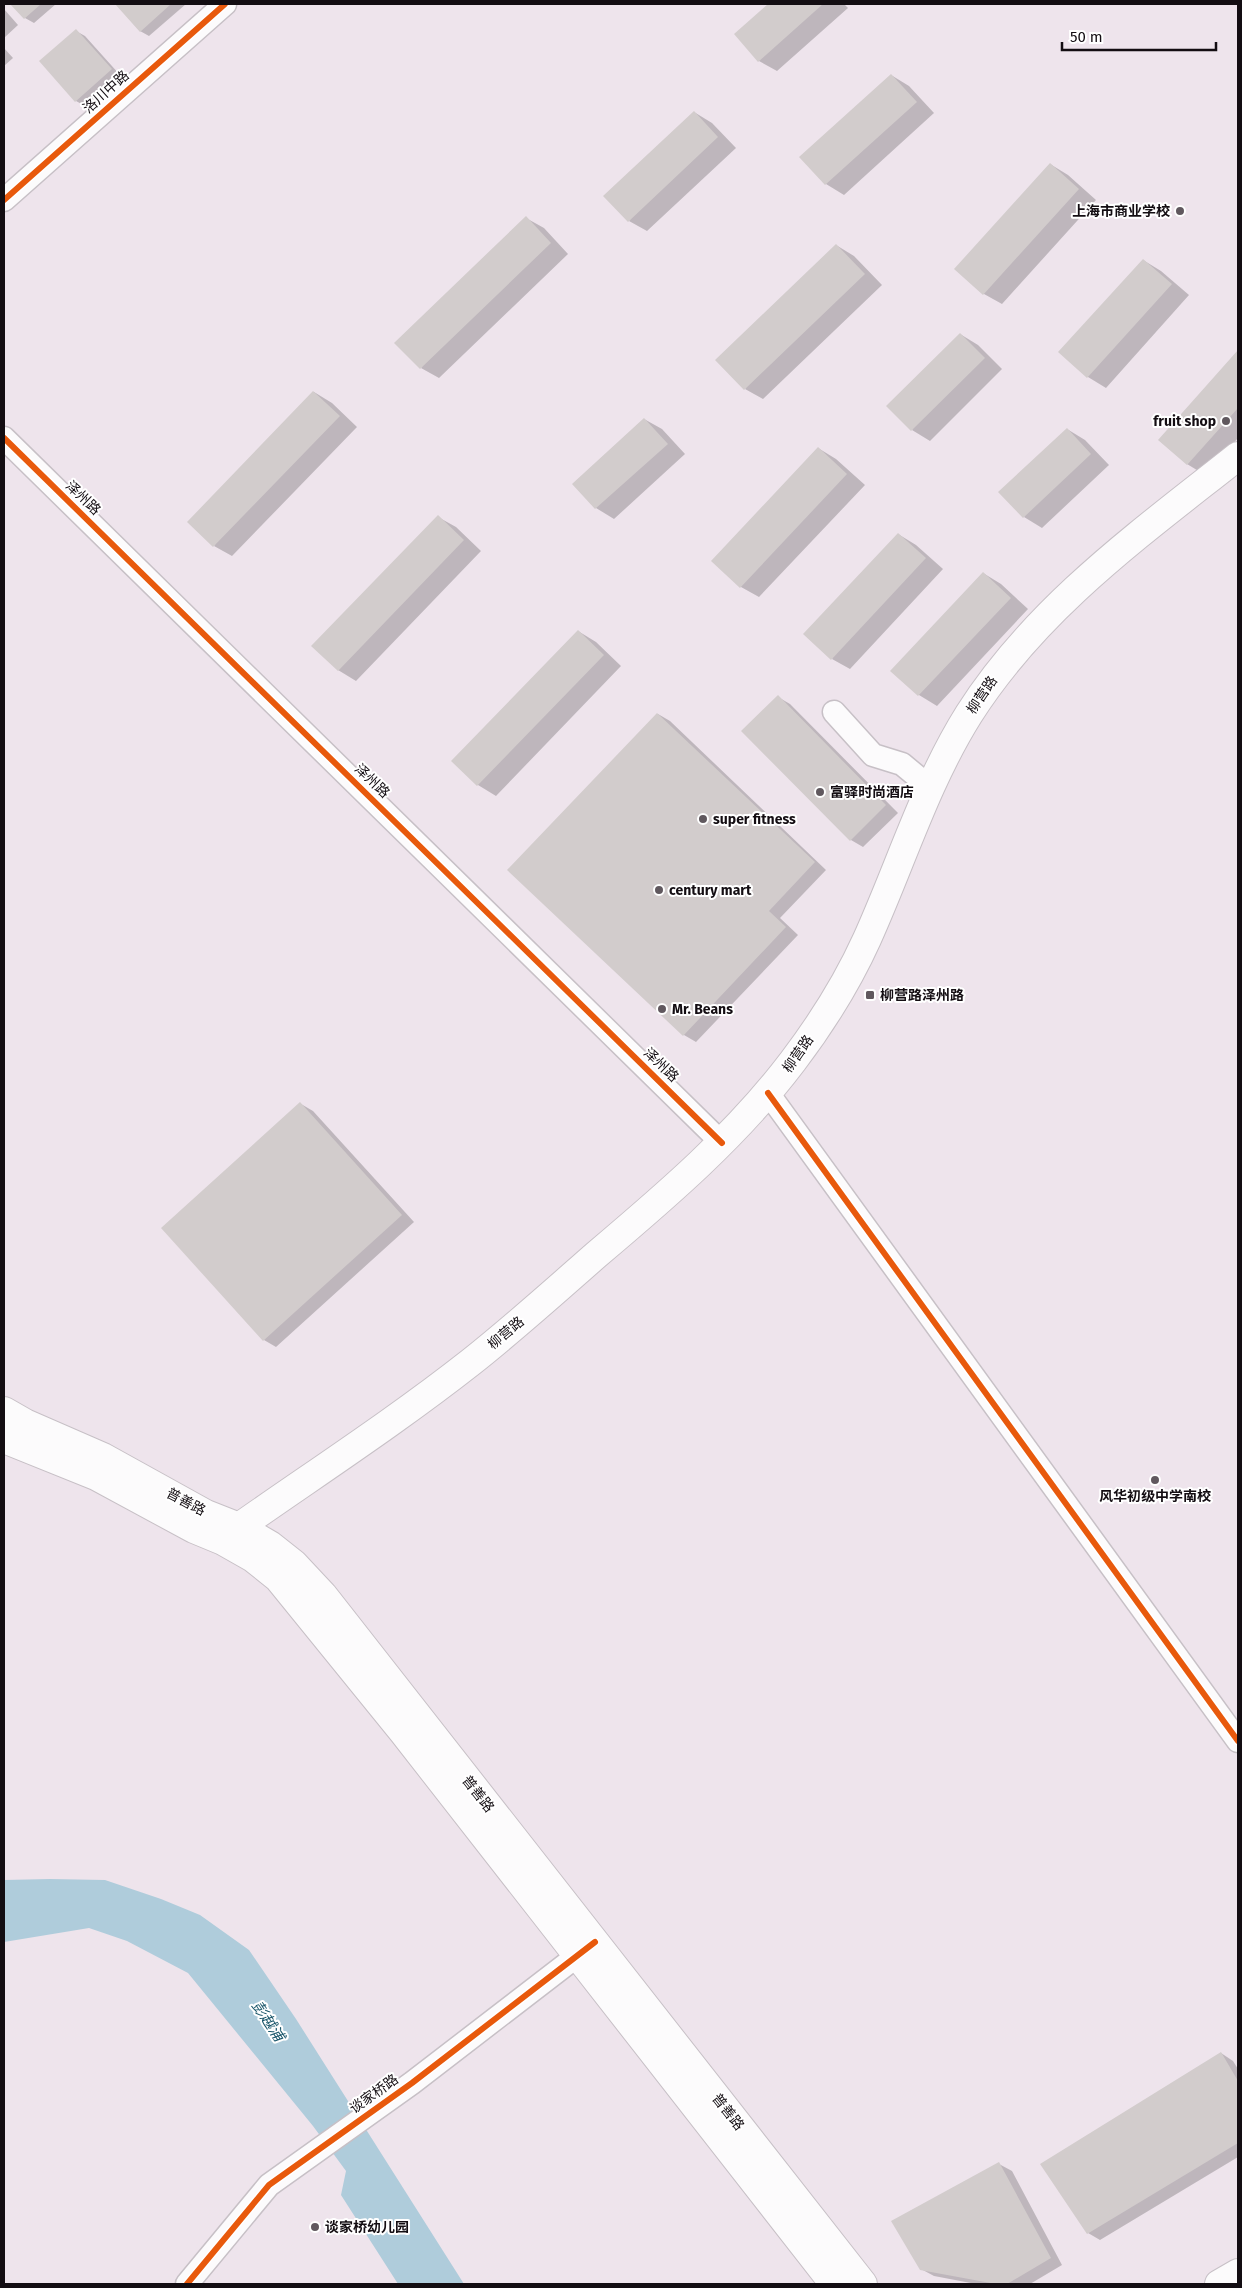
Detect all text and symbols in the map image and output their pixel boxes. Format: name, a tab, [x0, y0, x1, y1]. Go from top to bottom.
scale bar	[1062, 20, 1216, 52]
text: 50 m	[1070, 28, 1103, 46]
street label: 洛川中路	[80, 67, 132, 117]
place label: 上海市商业学校	[1072, 203, 1170, 220]
marker: 上海市商业学校	[1174, 205, 1186, 217]
place label: fruit shop	[1153, 413, 1216, 430]
marker: fruit shop	[1220, 415, 1232, 427]
street label: 泽州路	[62, 477, 104, 519]
street label: 柳营路	[963, 673, 1001, 717]
street label: 泽州路	[351, 760, 393, 802]
place label: 富驿时尚酒店	[830, 784, 914, 801]
marker: 富驿时尚酒店	[814, 786, 826, 798]
place label: super fitness	[713, 811, 796, 828]
marker: super fitness	[697, 813, 709, 825]
place label: century mart	[669, 882, 752, 899]
marker: century mart	[653, 884, 665, 896]
place label: 柳营路泽州路	[880, 987, 964, 1004]
marker: 柳营路泽州路	[864, 989, 876, 1001]
place label: Mr. Beans	[672, 1001, 733, 1018]
marker: Mr. Beans	[656, 1003, 668, 1015]
street label: 柳营路	[779, 1032, 817, 1076]
street label: 泽州路	[640, 1044, 682, 1086]
street label: 柳营路	[484, 1313, 528, 1353]
marker: 风华初级中学南校	[1149, 1474, 1161, 1486]
street label: 普善路	[163, 1485, 209, 1519]
place label: 风华初级中学南校	[1099, 1488, 1211, 1505]
street label: 普善路	[458, 1772, 498, 1816]
water label: 彭越浦	[248, 1997, 289, 2046]
street label: 谈家桥路	[346, 2071, 402, 2117]
street label: 普善路	[708, 2090, 748, 2134]
place label: 谈家桥幼儿园	[325, 2219, 409, 2236]
marker: 谈家桥幼儿园	[309, 2221, 321, 2233]

